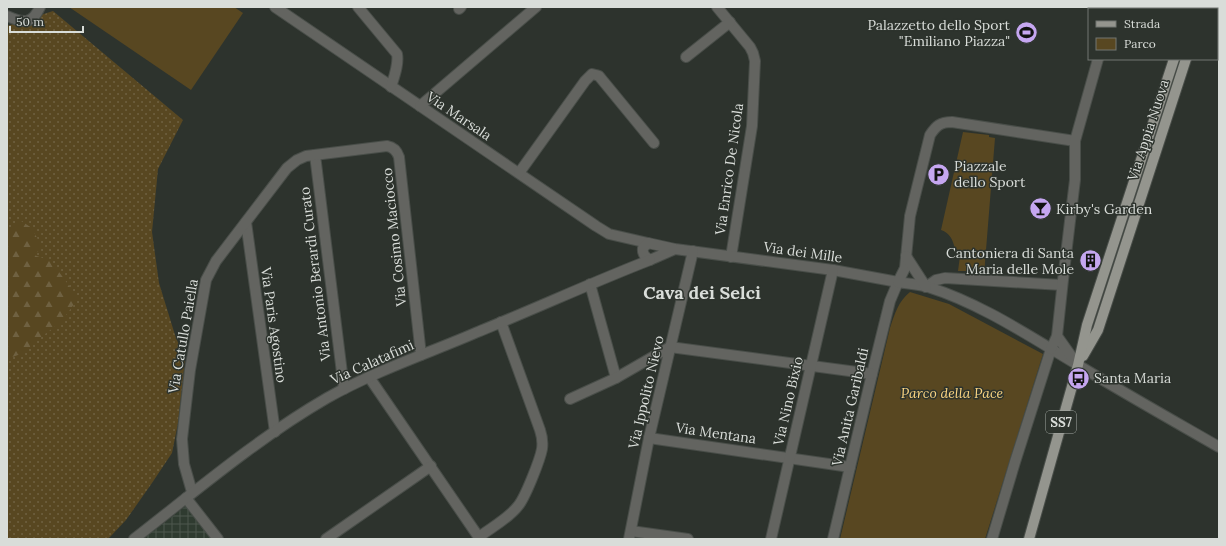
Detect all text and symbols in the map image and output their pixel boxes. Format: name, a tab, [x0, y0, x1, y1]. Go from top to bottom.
scale bar	[10, 8, 83, 34]
legend	[1088, 8, 1218, 60]
text: 50 m	[16, 14, 44, 29]
place label: Palazzetto dello Sport "Emiliano Piazza"	[867, 16, 1011, 50]
text: Strada	[1124, 16, 1160, 31]
sports icon: Palazzetto dello Sport "Emiliano Piazza"	[1013, 20, 1039, 46]
text: Parco	[1124, 36, 1156, 51]
street label: Via Appia Nuova	[1123, 77, 1173, 184]
street label: Via Marsala	[422, 87, 495, 144]
street label: Via Enrico De Nicola	[711, 102, 747, 237]
place label: Piazzale dello Sport	[954, 157, 1026, 191]
parking icon: Piazzale dello Sport	[926, 161, 952, 187]
street label: Via Cosimo Maciocco	[378, 167, 410, 308]
street label: Via Antonio Berardi Curato	[295, 186, 335, 363]
bar icon: Kirby's Garden	[1028, 196, 1054, 222]
place label: Kirby's Garden	[1056, 200, 1153, 218]
street label: Via dei Mille	[761, 237, 844, 266]
place label: Cantoniera di Santa Maria delle Mole	[946, 244, 1074, 278]
building icon: Cantoniera di Santa Maria delle Mole	[1077, 248, 1103, 274]
street label: Via Paris Agostino	[257, 265, 291, 384]
street label: Via Catullo Paiella	[164, 277, 202, 396]
district label: Cava dei Selci	[643, 281, 761, 304]
street label: Via Ippolito Nievo	[624, 334, 668, 451]
street label: Via Calatafimi	[327, 336, 417, 389]
street label: Via Anita Garibaldi	[827, 346, 872, 469]
street label: Via Nino Bixio	[769, 355, 807, 448]
bus stop icon: Santa Maria	[1066, 365, 1092, 391]
place label: Santa Maria	[1094, 369, 1171, 387]
park label: Parco della Pace	[901, 384, 1004, 402]
road number: SS7	[1046, 411, 1076, 433]
street label: Via Mentana	[674, 418, 757, 448]

